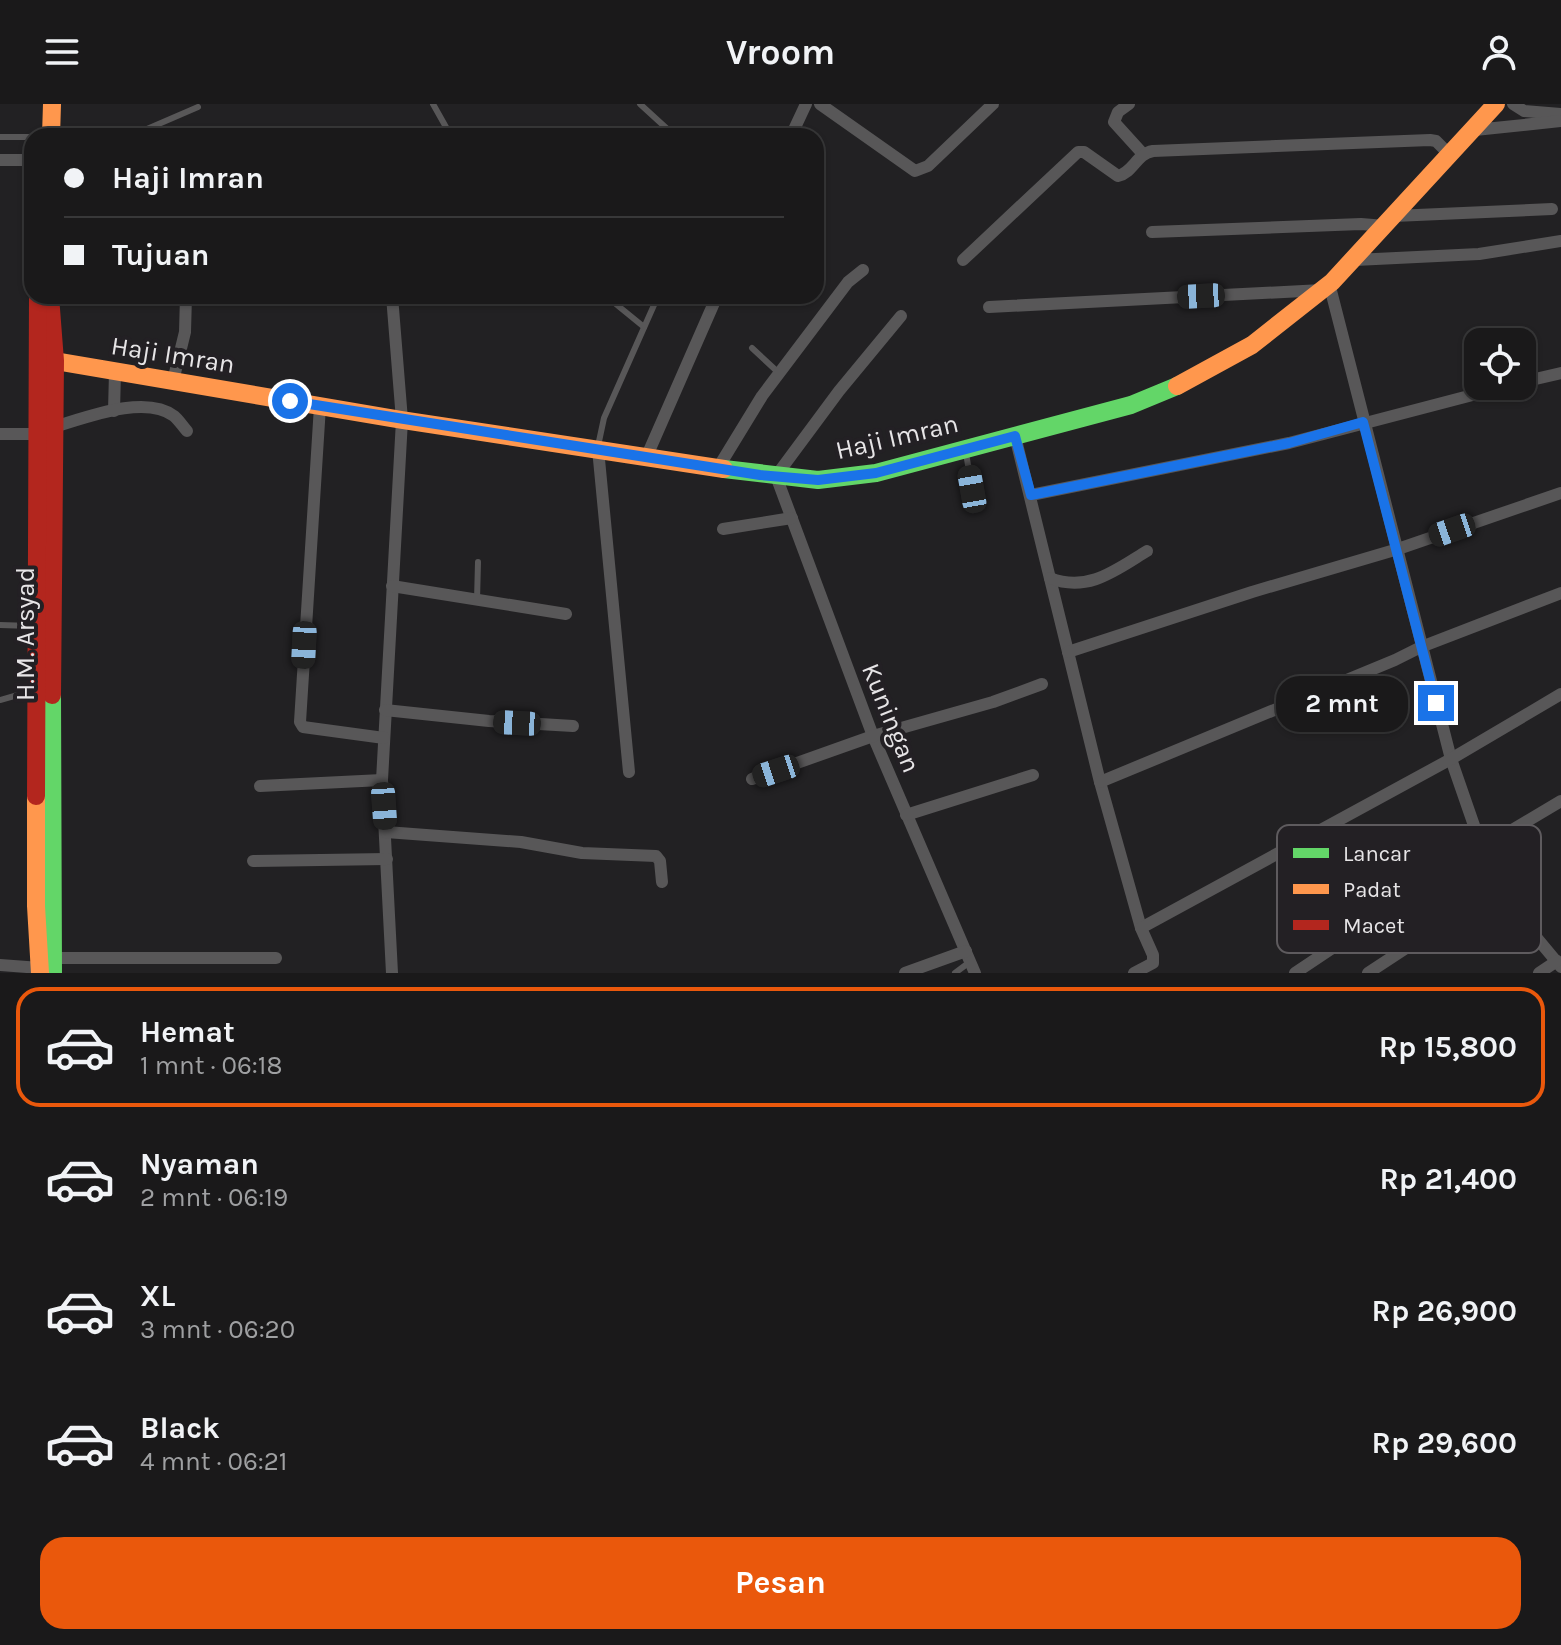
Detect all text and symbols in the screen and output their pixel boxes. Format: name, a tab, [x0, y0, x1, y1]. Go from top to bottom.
icon: menu	[40, 30, 84, 74]
icon: person	[1477, 30, 1521, 74]
text: Vroom	[726, 31, 835, 73]
text: Haji Imran	[112, 160, 264, 196]
text: Tujuan	[112, 237, 209, 273]
car	[1176, 283, 1226, 309]
map controls	[1464, 328, 1536, 400]
button: locate	[1464, 328, 1536, 400]
street label: Haji Imran	[109, 330, 237, 380]
route start	[272, 383, 308, 419]
street label: Haji Imran	[833, 408, 961, 466]
car	[956, 463, 988, 515]
car	[1425, 511, 1479, 549]
street label: H.M. Arsyad	[10, 567, 41, 701]
car	[291, 620, 317, 670]
street label: Kuningan	[855, 659, 927, 777]
callout: 2 mnt	[1276, 675, 1408, 731]
route end	[1418, 685, 1454, 721]
text: 2 mnt	[1305, 688, 1379, 719]
car	[492, 710, 542, 736]
car	[749, 752, 803, 790]
car	[370, 781, 398, 831]
legend	[1277, 825, 1541, 953]
text: Lancar	[1343, 841, 1410, 867]
text: Padat	[1343, 877, 1401, 903]
text: Macet	[1343, 913, 1405, 939]
icon: car	[44, 1011, 116, 1083]
text: Hemat	[140, 1014, 235, 1050]
text: Rp 15,800	[1379, 1029, 1517, 1065]
text: 1 mnt · 06:18	[140, 1050, 282, 1081]
icon: car	[44, 1143, 116, 1215]
text: Nyaman	[140, 1146, 259, 1182]
text: Rp 21,400	[1380, 1161, 1517, 1197]
text: 2 mnt · 06:19	[140, 1182, 288, 1213]
icon: car	[44, 1275, 116, 1347]
text: XL	[140, 1278, 175, 1314]
text: Rp 26,900	[1372, 1293, 1517, 1329]
text: 3 mnt · 06:20	[140, 1314, 295, 1345]
icon: car	[44, 1407, 116, 1479]
text: Black	[140, 1410, 220, 1446]
text: Rp 29,600	[1372, 1425, 1517, 1461]
text: 4 mnt · 06:21	[140, 1446, 287, 1477]
button: Pesan	[40, 1537, 1521, 1629]

